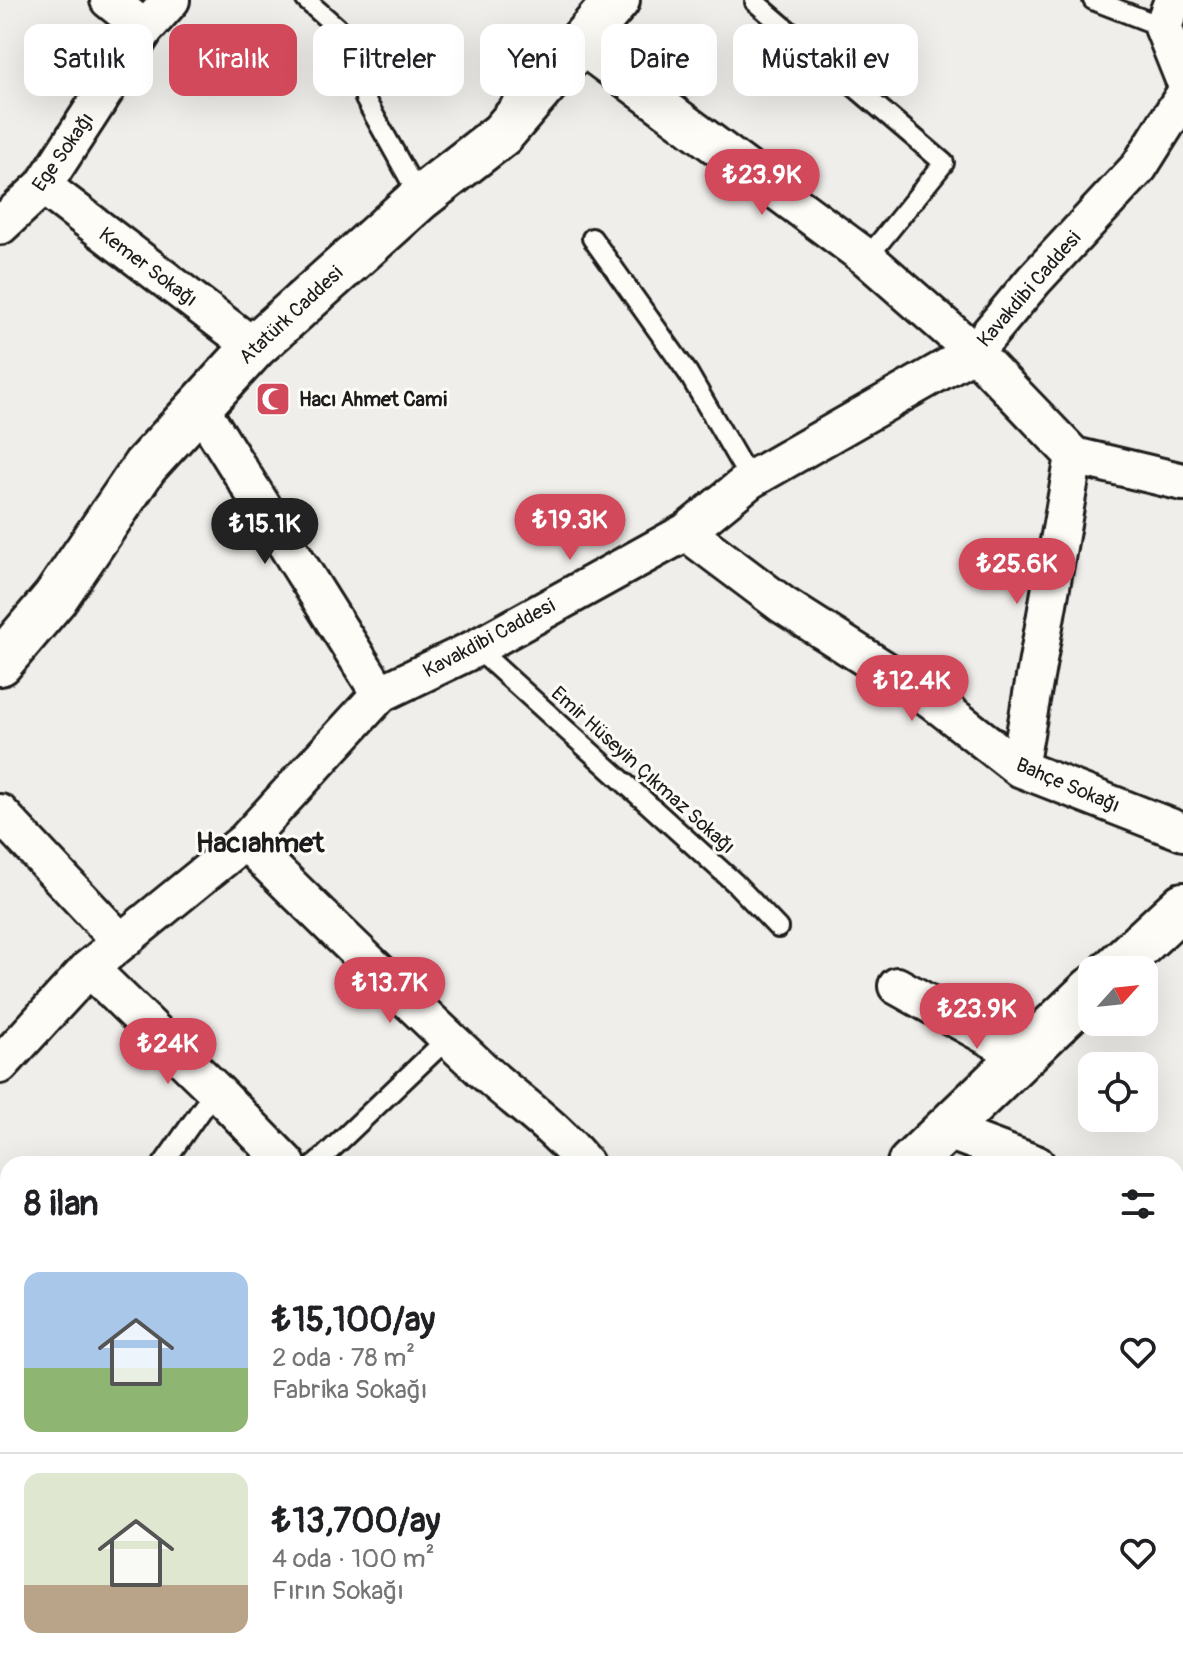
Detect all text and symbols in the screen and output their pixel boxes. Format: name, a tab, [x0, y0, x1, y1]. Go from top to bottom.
chip: Satılık	[24, 24, 153, 96]
chip: Kiralık	[169, 24, 297, 96]
chip: Filtreler	[313, 24, 464, 96]
chip: Yeni	[480, 24, 585, 96]
chip: Daire	[601, 24, 717, 96]
chip: Müstakil ev	[733, 24, 918, 96]
street label: Ege Sokağı	[27, 108, 99, 196]
pin: ₺23.9K	[697, 149, 827, 217]
text: ₺23.9K	[723, 159, 801, 191]
street label: Kemer Sokağı	[94, 222, 202, 312]
street label: Kavakdibi Caddesi	[972, 226, 1086, 352]
street label: Atatürk Caddesi	[234, 261, 348, 369]
mosque icon: Hacı Ahmet Cami	[254, 380, 292, 418]
place label: Hacı Ahmet Cami	[299, 387, 448, 412]
pin: ₺19.3K	[505, 494, 635, 562]
pin: ₺15.1K	[200, 498, 330, 566]
text: ₺19.3K	[532, 504, 608, 536]
text: ₺15.1K	[229, 508, 301, 540]
pin: ₺25.6K	[952, 538, 1082, 606]
text: ₺25.6K	[977, 548, 1057, 580]
street label: Kavakdibi Caddesi	[419, 593, 559, 683]
pin: ₺12.4K	[847, 655, 977, 723]
text: ₺12.4K	[874, 665, 950, 697]
street label: Emir Hüseyin Çıkmaz Sokağı	[546, 681, 740, 859]
street label: Bahçe Sokağı	[1012, 752, 1124, 818]
district label: Hacıahmet	[196, 826, 325, 861]
north arrow	[1078, 956, 1158, 1036]
map controls	[1078, 956, 1158, 1132]
pin: ₺13.7K	[325, 957, 455, 1025]
text: ₺13.7K	[352, 967, 428, 999]
pin: ₺23.9K	[912, 983, 1042, 1051]
text: ₺23.9K	[938, 993, 1016, 1025]
pin: ₺24K	[121, 1018, 215, 1086]
text: ₺24K	[138, 1028, 198, 1060]
button: locate	[1078, 1052, 1158, 1132]
icon: filters	[1116, 1182, 1160, 1226]
text: 8 ilan	[24, 1183, 98, 1226]
text: ₺15,100/ay	[272, 1299, 435, 1342]
icon: home	[88, 1304, 184, 1400]
icon: heart	[1116, 1330, 1160, 1374]
text: 2 oda · 78 m²	[272, 1342, 415, 1374]
text: Fabrika Sokağı	[272, 1374, 427, 1406]
text: ₺13,700/ay	[272, 1500, 440, 1543]
icon: home	[88, 1505, 184, 1601]
icon: heart	[1116, 1531, 1160, 1575]
text: 4 oda · 100 m²	[272, 1543, 435, 1575]
text: Fırın Sokağı	[272, 1575, 404, 1607]

